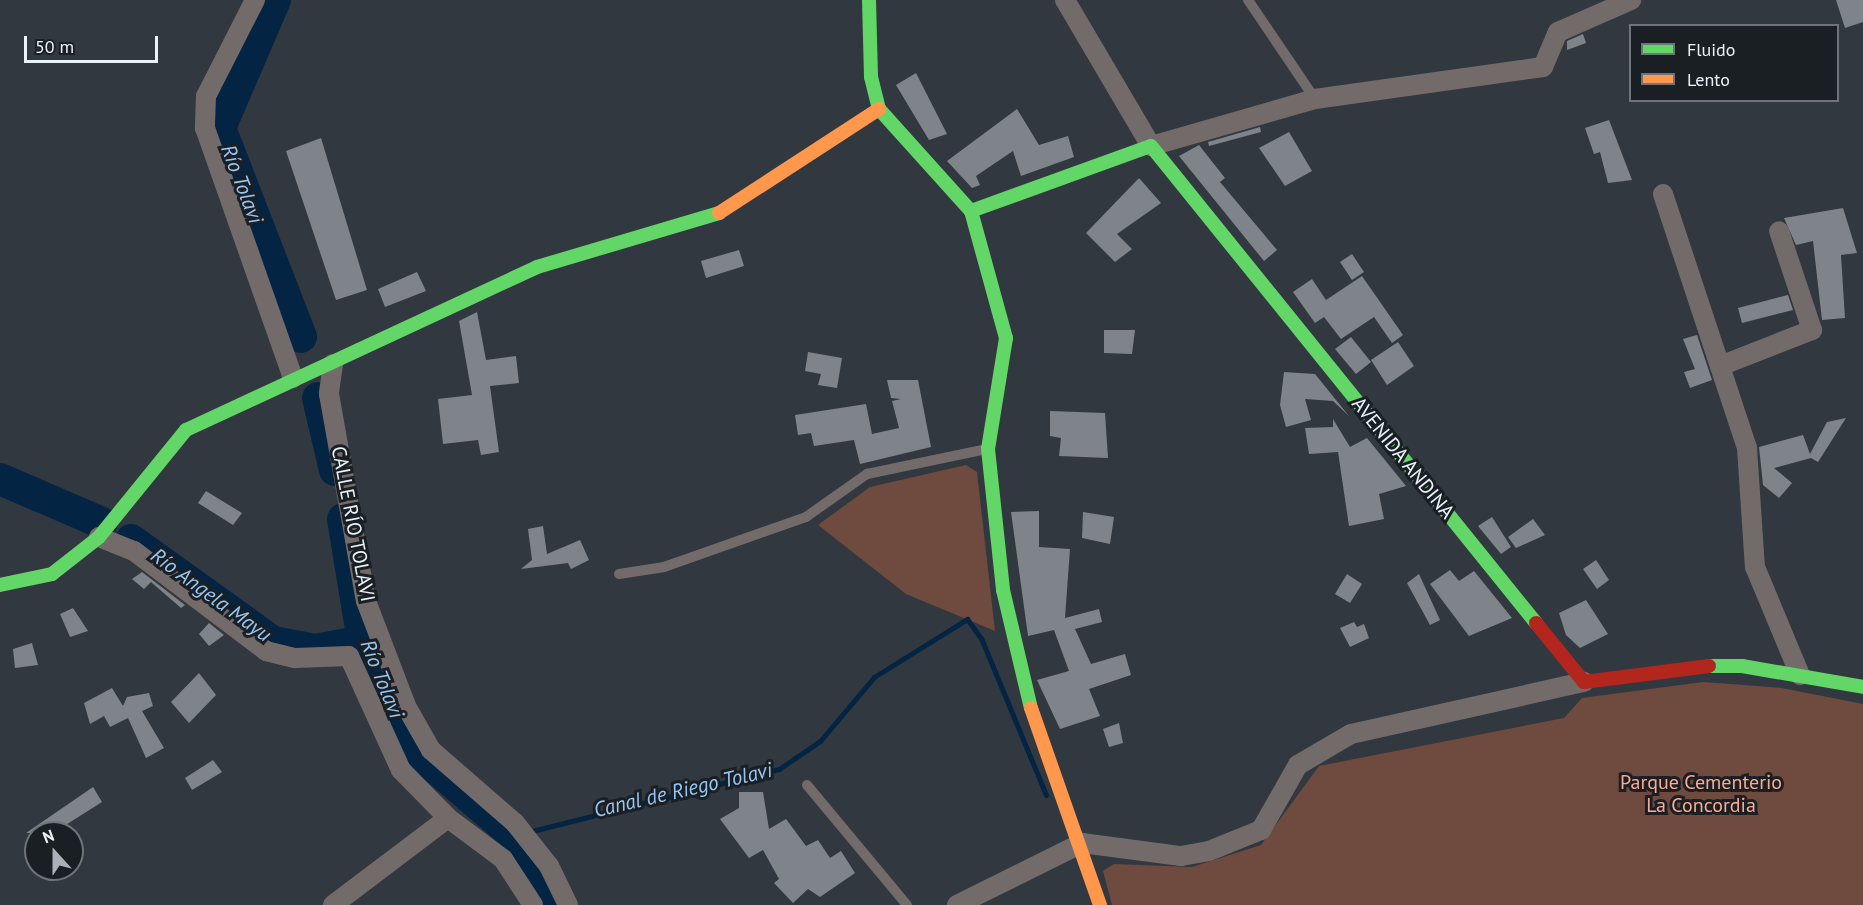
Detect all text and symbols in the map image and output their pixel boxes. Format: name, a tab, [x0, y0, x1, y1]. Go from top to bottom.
scale bar	[27, 24, 160, 62]
legend	[1629, 24, 1839, 102]
text: 50 m	[35, 35, 74, 58]
text: Fluido	[1687, 38, 1735, 61]
text: Lento	[1687, 68, 1730, 91]
water label: Río Tolavi	[215, 141, 269, 227]
street label: AVENIDA ANDINA	[1346, 392, 1460, 524]
street label: CALLE RÍO TOLAVI	[326, 444, 380, 604]
water label: Río Angela Mayu	[146, 543, 276, 647]
water label: Río Tolavi	[355, 636, 409, 722]
water label: Canal de Riego Tolavi	[591, 757, 775, 823]
park label: Parque Cementerio La Concordia	[1620, 771, 1782, 818]
north arrow	[24, 821, 84, 881]
text: N	[40, 825, 57, 847]

